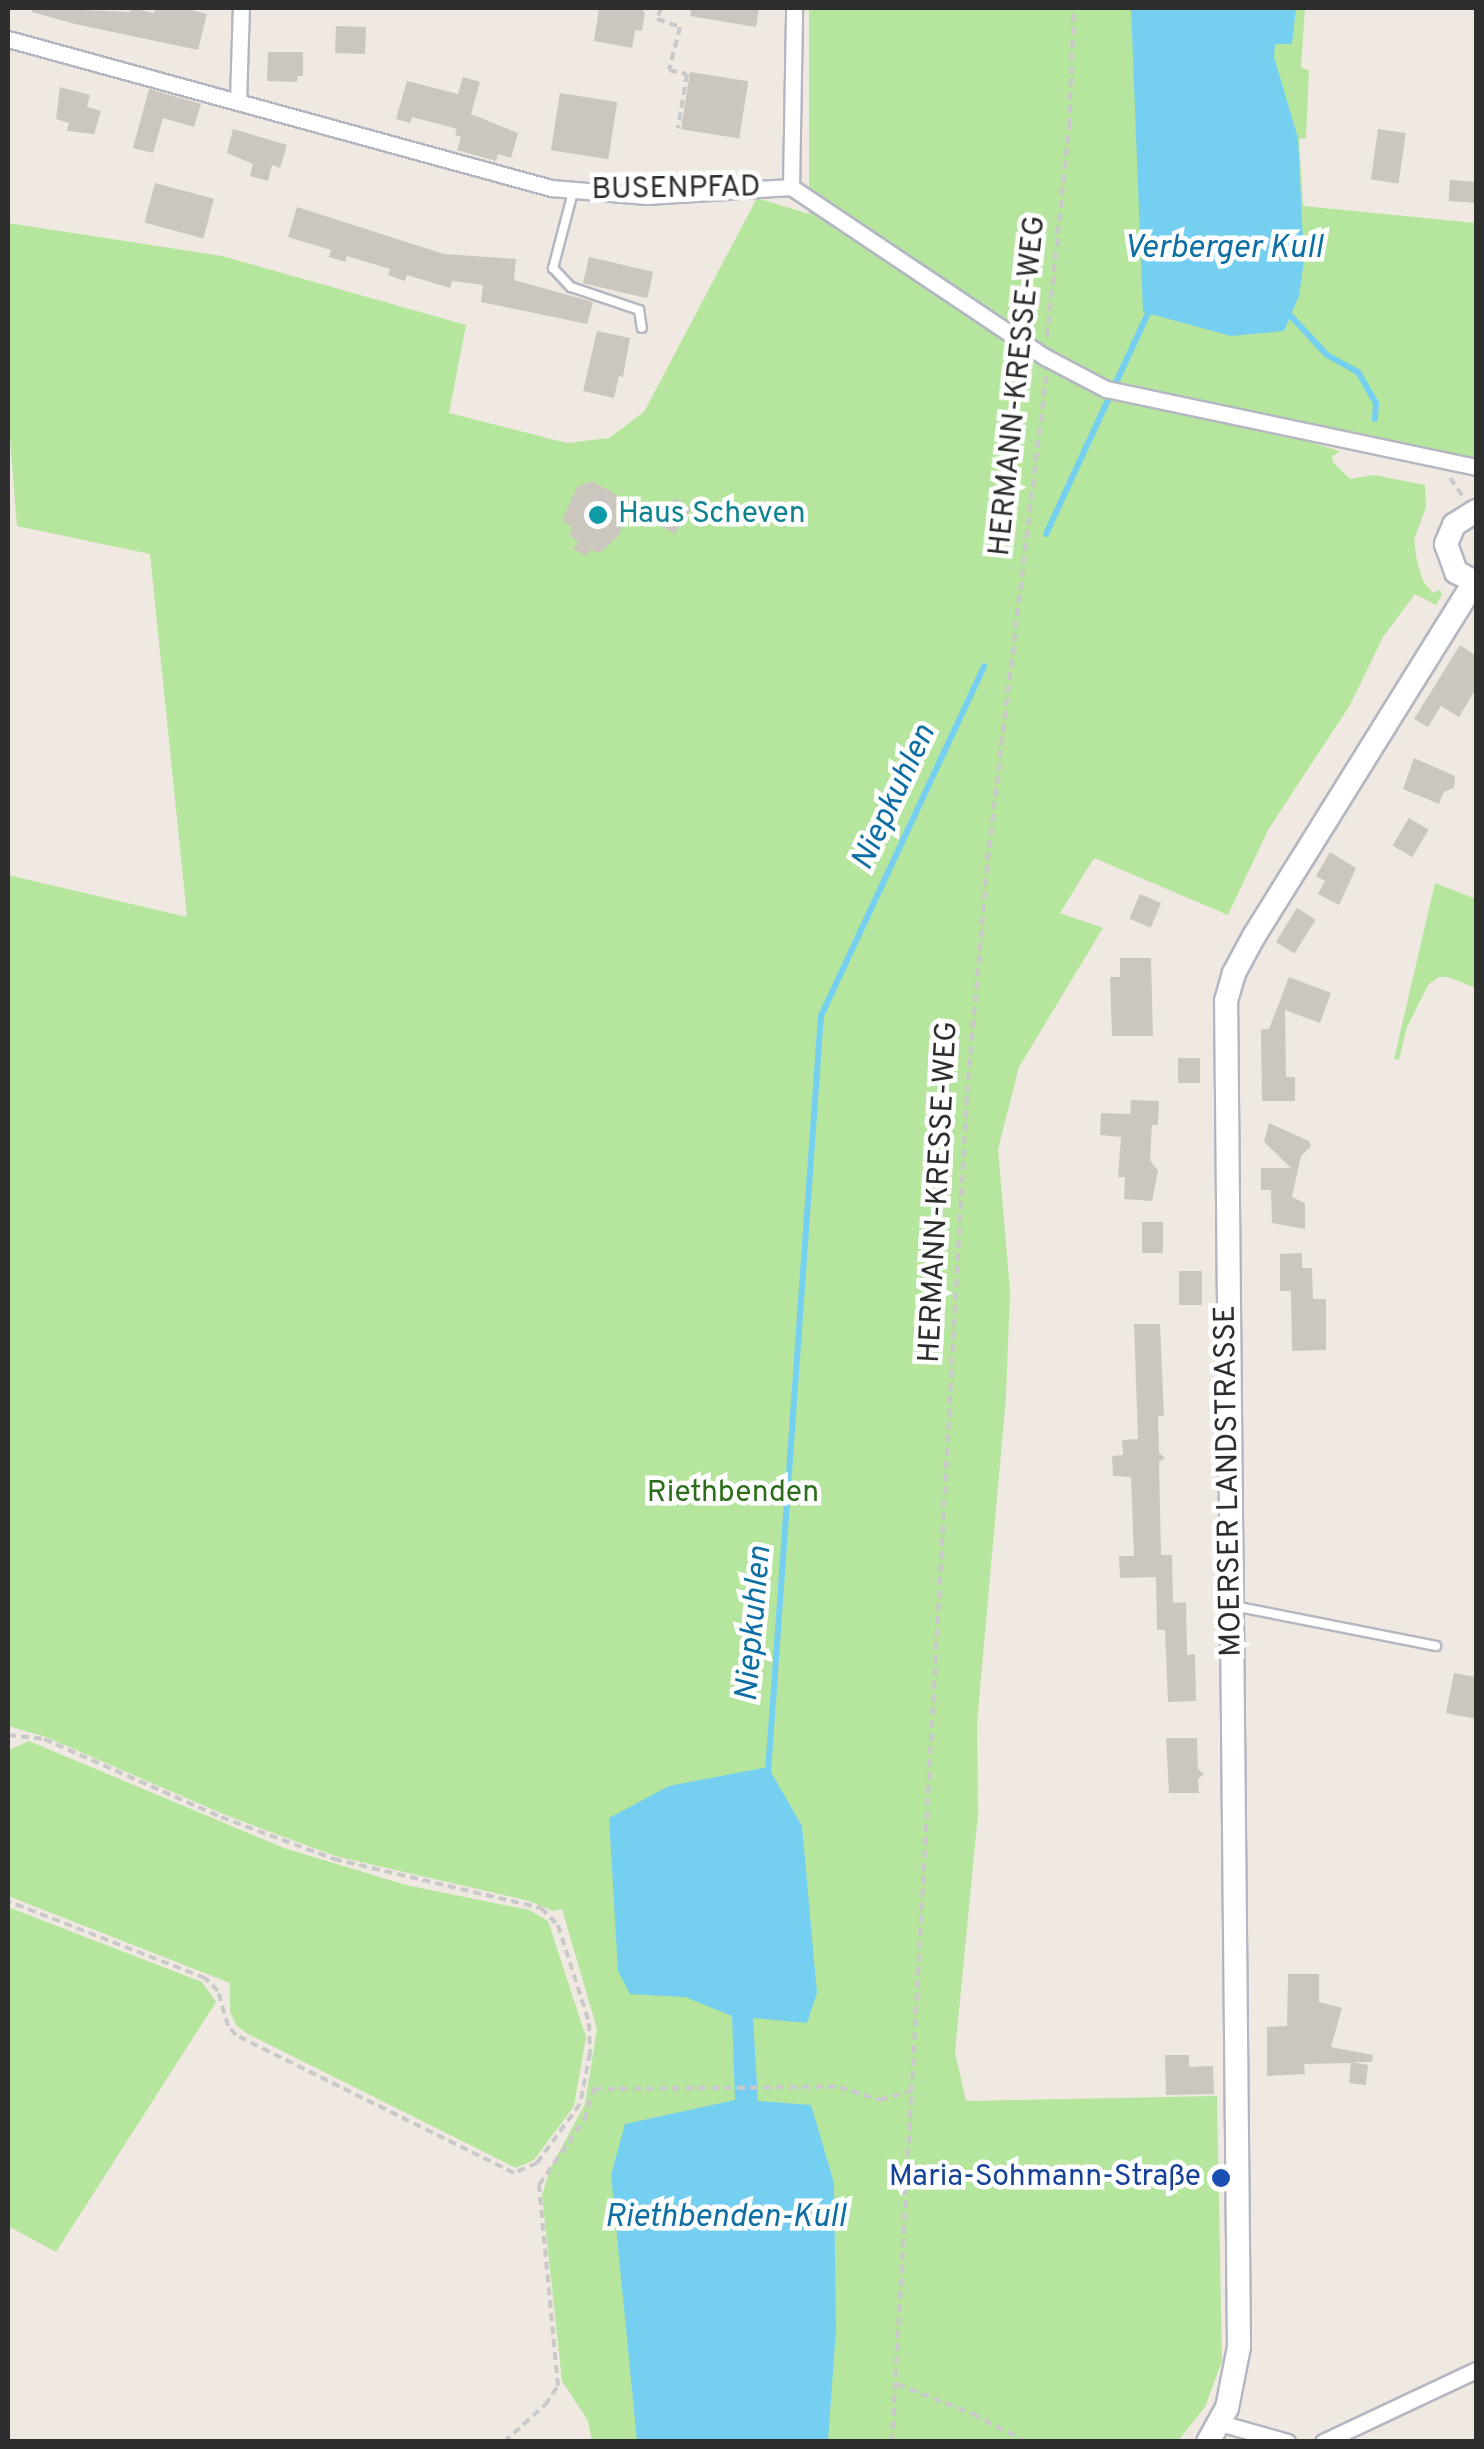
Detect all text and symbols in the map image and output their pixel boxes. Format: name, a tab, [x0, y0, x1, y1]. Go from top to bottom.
street label: BUSENPFAD	[591, 171, 761, 209]
street label: HERMANN-KRESSE-WEG	[983, 214, 1055, 558]
water label: Verberger Kull	[1123, 230, 1323, 268]
place label: Haus Scheven	[618, 497, 806, 533]
marker: Haus Scheven	[587, 504, 609, 526]
water label: Niepkuhlen	[845, 719, 945, 877]
street label: HERMANN-KRESSE-WEG	[913, 1020, 967, 1364]
street label: MOERSER LANDSTRASSE	[1209, 1305, 1251, 1657]
park label: Riethbenden	[647, 1476, 819, 1512]
water label: Niepkuhlen	[729, 1544, 781, 1704]
place label: Maria-Sohmann-Straße	[889, 2160, 1201, 2196]
marker: Maria-Sohmann-Straße	[1210, 2167, 1232, 2189]
water label: Riethbenden-Kull	[604, 2199, 846, 2237]

